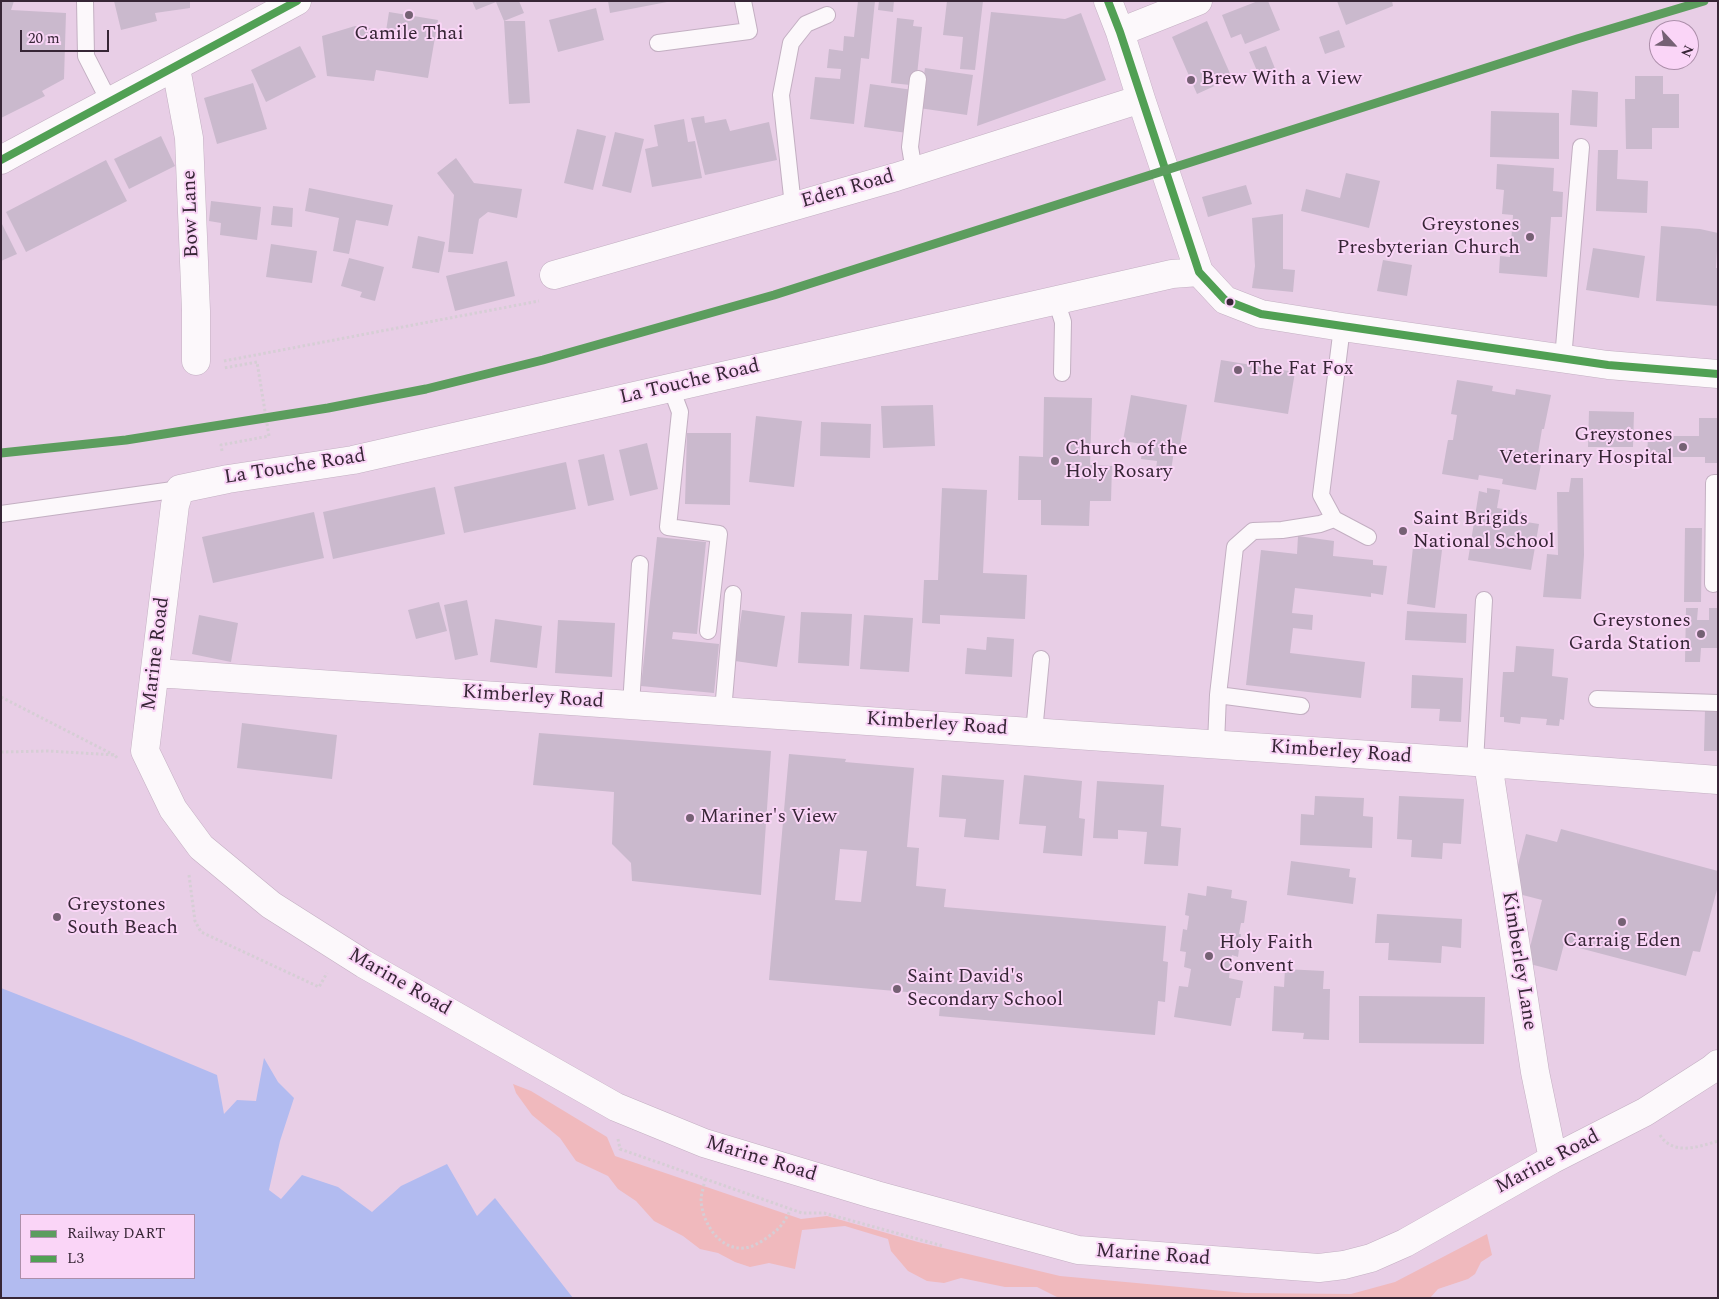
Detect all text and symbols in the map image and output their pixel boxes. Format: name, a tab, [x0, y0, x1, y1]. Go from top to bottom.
marker: Camile Thai	[403, 9, 415, 21]
scale bar	[22, 20, 111, 52]
north arrow	[1649, 20, 1699, 70]
place label: Camile Thai	[354, 23, 464, 47]
text: 20 m	[28, 27, 60, 50]
text: N	[1675, 42, 1699, 61]
place label: Brew With a View	[1201, 68, 1362, 92]
marker: Brew With a View	[1185, 74, 1197, 86]
street label: Eden Road	[799, 165, 897, 215]
street label: Bow Lane	[178, 170, 206, 258]
place label: Greystones Presbyterian Church	[1337, 214, 1520, 261]
marker: Greystones Presbyterian Church	[1524, 231, 1536, 243]
unlabelled marker	[1225, 297, 1235, 307]
street label: La Touche Road	[618, 355, 762, 411]
place label: The Fat Fox	[1248, 358, 1354, 382]
marker: The Fat Fox	[1232, 364, 1244, 376]
place label: Greystones Veterinary Hospital	[1499, 424, 1673, 471]
place label: Church of the Holy Rosary	[1065, 438, 1188, 485]
marker: Greystones Veterinary Hospital	[1677, 441, 1689, 453]
street label: La Touche Road	[223, 445, 367, 491]
marker: Church of the Holy Rosary	[1049, 455, 1061, 467]
place label: Saint Brigids National School	[1413, 508, 1555, 555]
marker: Saint Brigids National School	[1397, 525, 1409, 537]
street label: Marine Road	[138, 596, 176, 712]
place label: Greystones Garda Station	[1569, 610, 1691, 657]
marker: Greystones Garda Station	[1695, 628, 1707, 640]
street label: Kimberley Road	[462, 681, 604, 715]
street label: Kimberley Road	[866, 708, 1008, 742]
street label: Kimberley Road	[1270, 736, 1412, 770]
place label: Mariner's View	[700, 806, 837, 830]
marker: Mariner's View	[684, 812, 696, 824]
street label: Kimberley Lane	[1495, 890, 1541, 1032]
place label: Greystones South Beach	[67, 894, 178, 941]
marker: Greystones South Beach	[51, 911, 63, 923]
marker: Carraig Eden	[1616, 916, 1628, 928]
place label: Carraig Eden	[1563, 930, 1681, 954]
place label: Holy Faith Convent	[1219, 932, 1313, 979]
street label: Marine Road	[343, 944, 455, 1022]
marker: Holy Faith Convent	[1203, 950, 1215, 962]
place label: Saint David's Secondary School	[907, 966, 1063, 1013]
marker: Saint David's Secondary School	[891, 983, 903, 995]
street label: Marine Road	[1492, 1126, 1604, 1200]
street label: Marine Road	[703, 1132, 819, 1188]
legend	[20, 1214, 195, 1279]
text: Railway DART	[67, 1222, 165, 1245]
street label: Marine Road	[1095, 1240, 1211, 1272]
text: L3	[67, 1247, 84, 1270]

